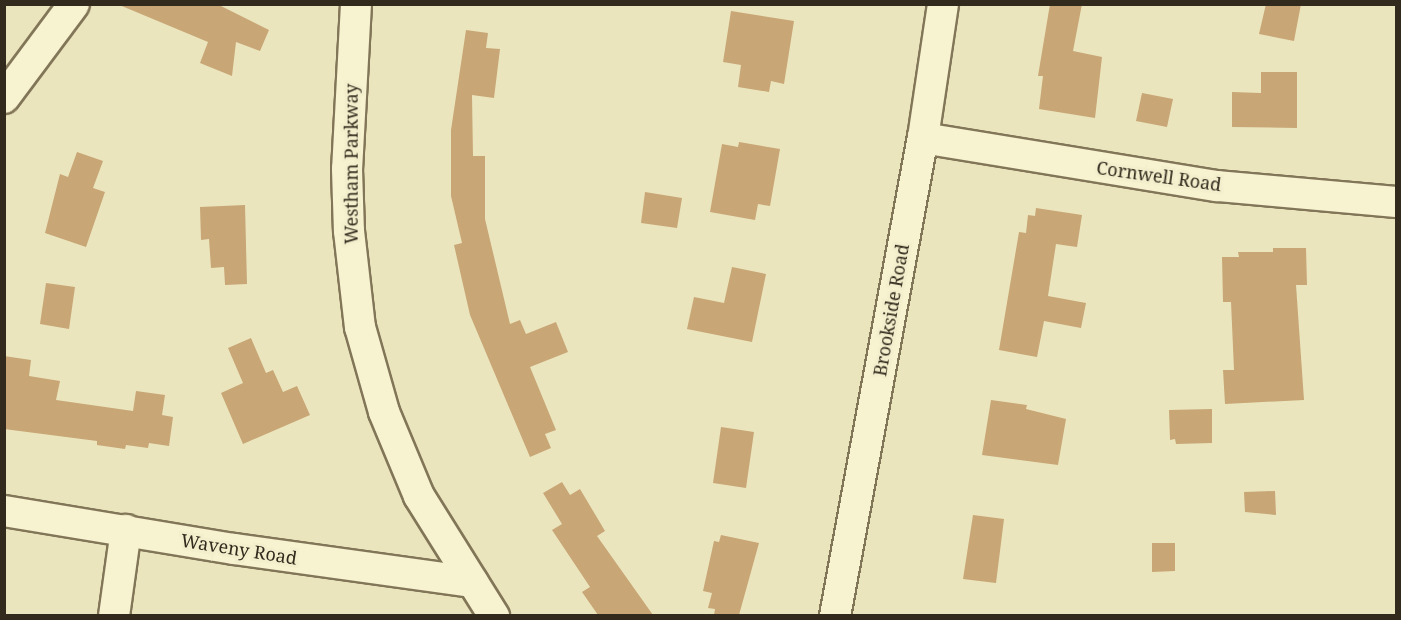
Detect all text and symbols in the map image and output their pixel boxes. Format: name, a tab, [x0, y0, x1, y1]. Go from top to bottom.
street label: Westham Parkway	[340, 84, 362, 244]
street label: Cornwell Road	[1095, 157, 1223, 195]
street label: Brookside Road	[869, 242, 913, 378]
street label: Waveny Road	[179, 529, 299, 569]

